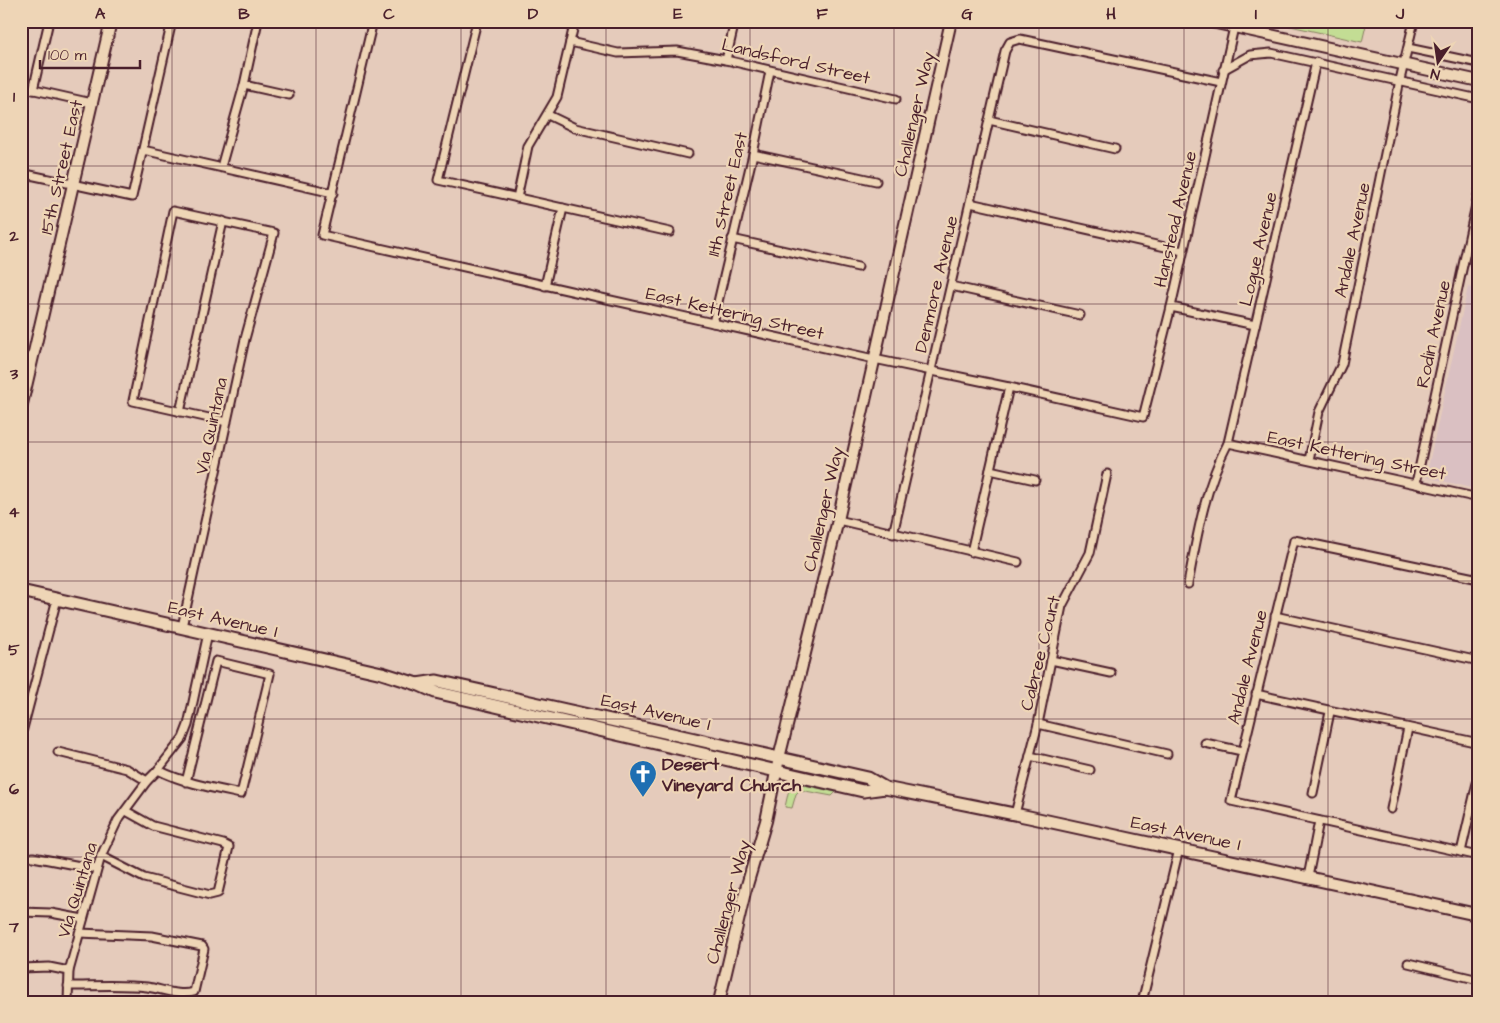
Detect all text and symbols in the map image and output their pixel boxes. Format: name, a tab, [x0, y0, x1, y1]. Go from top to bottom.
text: A	[95, 3, 106, 25]
text: B	[238, 3, 250, 25]
text: C	[383, 3, 395, 25]
text: D	[528, 3, 539, 25]
text: E	[673, 3, 683, 25]
text: F	[816, 3, 828, 25]
text: G	[961, 3, 973, 25]
text: H	[1106, 3, 1116, 25]
text: I	[1255, 3, 1257, 25]
text: J	[1395, 3, 1405, 25]
street label: Landsford Street	[719, 32, 873, 91]
scale bar	[40, 38, 140, 70]
north arrow	[1412, 38, 1462, 88]
text: 100 m	[48, 45, 87, 66]
street label: Challenger Way	[888, 49, 942, 179]
text: N	[1429, 63, 1442, 84]
text: 1	[13, 86, 16, 108]
street label: 15th Street East	[34, 97, 89, 237]
street label: 11th Street East	[701, 129, 754, 259]
street label: Hanstead Avenue	[1148, 148, 1203, 290]
street label: Andale Avenue	[1328, 180, 1377, 300]
street label: Logue Avenue	[1233, 189, 1285, 309]
street label: Denmore Avenue	[909, 213, 964, 355]
text: 2	[8, 225, 19, 247]
street label: Rodin Avenue	[1410, 278, 1457, 390]
street label: East Kettering Street	[643, 281, 827, 347]
text: 3	[9, 363, 19, 385]
street label: Via Quintana	[189, 375, 234, 477]
street label: East Kettering Street	[1265, 424, 1449, 488]
street label: Challenger Way	[797, 444, 851, 574]
text: 4	[9, 501, 20, 523]
street label: Cabree Court	[1014, 592, 1067, 713]
street label: East Avenue I	[166, 595, 280, 644]
street label: Andale Avenue	[1221, 607, 1274, 727]
text: 5	[8, 639, 20, 661]
street label: East Avenue I	[599, 688, 713, 737]
place label: Desert Vineyard Church	[661, 752, 802, 799]
church icon: Desert Vineyard Church	[628, 759, 658, 798]
text: 6	[9, 778, 19, 800]
street label: East Avenue I	[1129, 810, 1243, 857]
street label: Challenger Way	[700, 837, 758, 967]
street label: Via Quintana	[51, 839, 104, 941]
text: 7	[8, 916, 19, 938]

